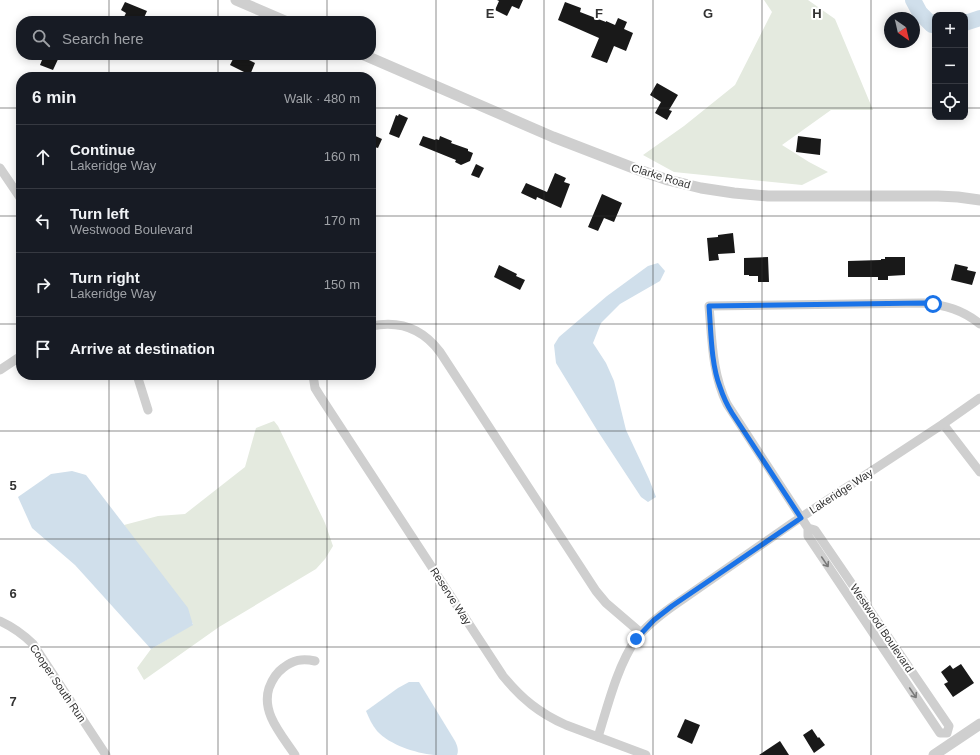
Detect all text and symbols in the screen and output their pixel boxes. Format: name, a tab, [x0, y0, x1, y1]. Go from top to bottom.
text: E	[486, 6, 495, 21]
text: F	[595, 6, 603, 21]
text: G	[703, 6, 713, 21]
text: H	[812, 6, 822, 21]
north arrow	[884, 12, 920, 48]
map controls	[932, 12, 968, 120]
button: +	[932, 12, 968, 48]
search box	[16, 16, 376, 60]
icon: search	[30, 27, 52, 49]
text: Search here	[62, 30, 144, 47]
button: −	[932, 48, 968, 84]
button: locate	[932, 84, 968, 120]
text: 6 min	[32, 88, 76, 107]
text: Walk · 480 m	[284, 91, 360, 106]
text: Continue	[70, 141, 135, 158]
icon: ahead	[32, 146, 54, 168]
text: 160 m	[324, 149, 360, 164]
text: Lakeridge Way	[70, 158, 156, 173]
street label: Clarke Road	[630, 161, 692, 191]
text: Turn left	[70, 205, 129, 222]
icon: left	[32, 210, 54, 232]
text: 170 m	[324, 213, 360, 228]
text: Westwood Boulevard	[70, 222, 193, 237]
text: Turn right	[70, 269, 140, 286]
icon: right	[32, 274, 54, 296]
text: 150 m	[324, 277, 360, 292]
text: Lakeridge Way	[70, 286, 156, 301]
route start	[924, 295, 942, 313]
icon: arrive	[32, 338, 54, 360]
text: Arrive at destination	[70, 340, 215, 357]
street label: Lakeridge Way	[807, 466, 875, 516]
text: 5	[9, 478, 17, 493]
one-way arrow	[822, 556, 830, 568]
street label: Reserve Way	[428, 565, 474, 627]
street label: Westwood Boulevard	[848, 582, 916, 674]
text: 6	[9, 586, 17, 601]
route end	[627, 630, 645, 648]
street label: Cooper South Run	[28, 642, 88, 724]
one-way arrow	[909, 687, 917, 698]
text: 7	[9, 694, 17, 709]

